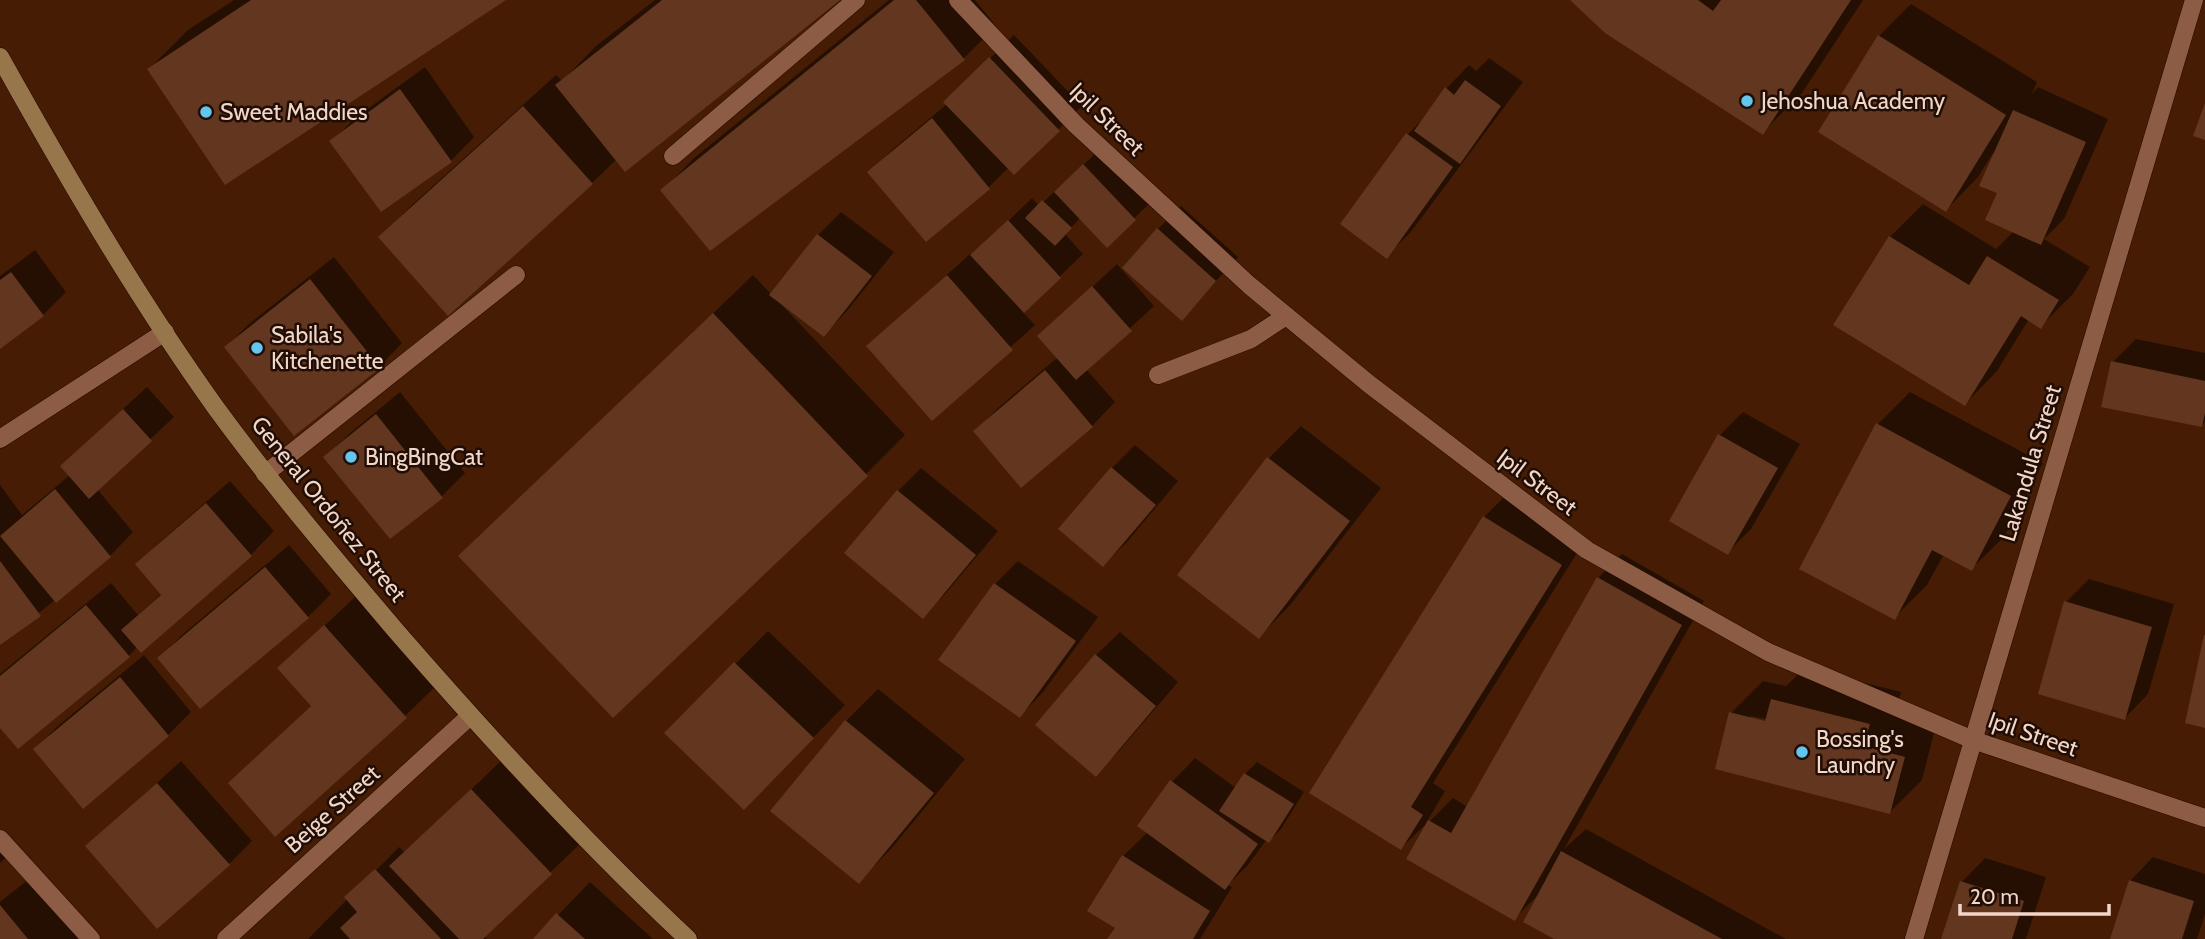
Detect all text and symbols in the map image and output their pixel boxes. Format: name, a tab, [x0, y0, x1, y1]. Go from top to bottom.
street label: Ipil Street	[1064, 77, 1150, 162]
place label: Jehoshua Academy	[1760, 87, 1945, 115]
marker: Jehoshua Academy	[1739, 93, 1755, 109]
place label: Sweet Maddies	[220, 98, 367, 126]
marker: Sweet Maddies	[198, 104, 214, 120]
place label: Sabila's Kitchenette	[271, 321, 384, 375]
marker: Sabila's Kitchenette	[249, 340, 265, 356]
street label: Lakandula Street	[1993, 381, 2067, 545]
street label: General Ordoñez Street	[246, 411, 412, 607]
place label: BingBingCat	[365, 443, 483, 471]
street label: Ipil Street	[1491, 443, 1583, 521]
marker: BingBingCat	[343, 449, 359, 465]
street label: Ipil Street	[1984, 706, 2082, 762]
place label: Bossing's Laundry	[1816, 725, 1904, 779]
marker: Bossing's Laundry	[1794, 744, 1810, 760]
street label: Beige Street	[279, 759, 385, 859]
scale bar	[1960, 872, 2109, 916]
text: 20 m	[1970, 884, 2019, 909]

